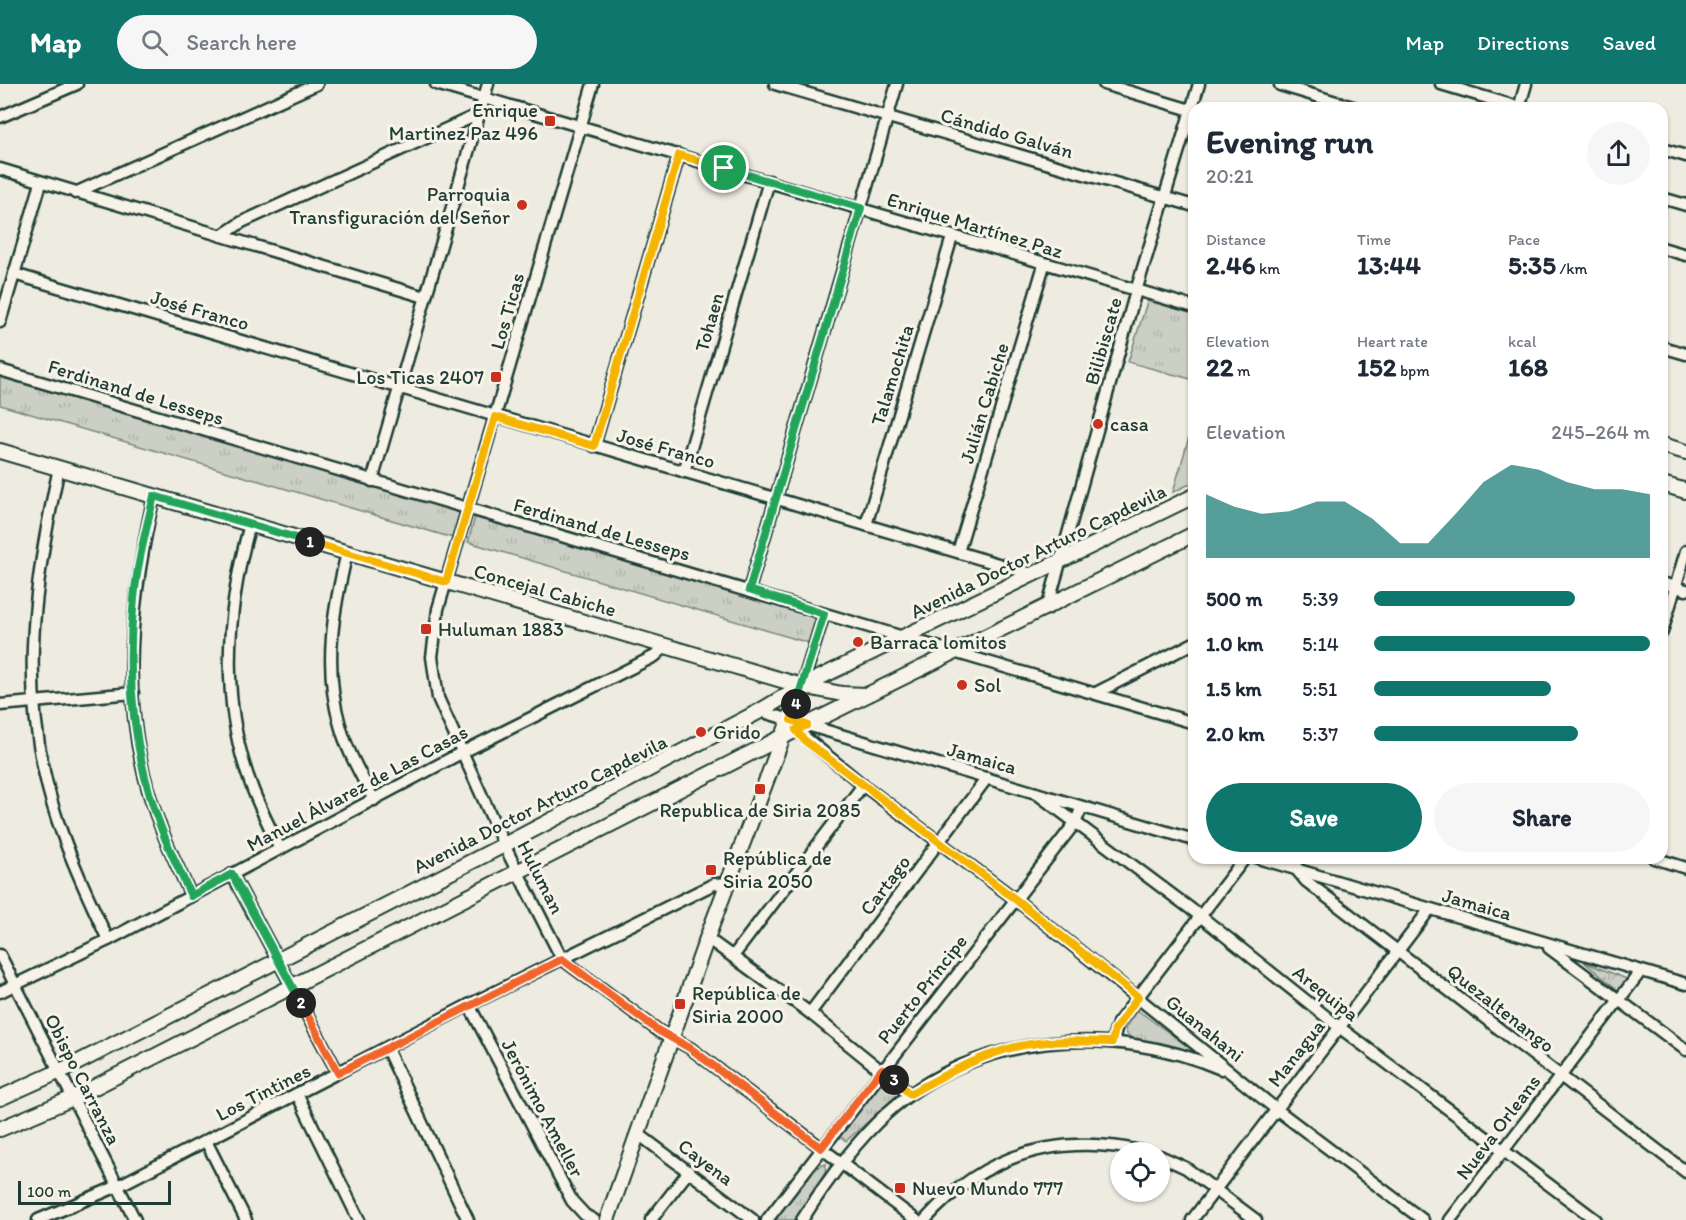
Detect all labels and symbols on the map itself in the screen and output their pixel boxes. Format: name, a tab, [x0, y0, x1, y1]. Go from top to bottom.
place label: Enrique Martinez Paz 496	[389, 98, 538, 145]
street label: Cándido Galván	[938, 103, 1076, 163]
marker: Enrique Martinez Paz 496	[543, 114, 557, 128]
pin	[698, 142, 749, 193]
place label: Parroquia Transfiguración del Señor	[289, 182, 510, 229]
street label: Enrique Martínez Paz	[884, 187, 1066, 263]
marker: Parroquia Transfiguración del Señor	[515, 198, 529, 212]
street label: Los Ticas	[485, 270, 529, 352]
street label: José Franco	[148, 285, 252, 335]
street label: Tohaen	[689, 289, 729, 354]
street label: Bilibiscate	[1079, 294, 1127, 388]
street label: Talamochita	[865, 322, 919, 428]
street label: Julián Cabiche	[954, 340, 1014, 466]
street label: Ferdinand de Lesseps	[45, 354, 227, 430]
place label: Los Ticas 2407	[356, 365, 484, 389]
marker: Los Ticas 2407	[489, 370, 503, 384]
place label: casa	[1110, 412, 1149, 436]
marker: casa	[1091, 417, 1105, 431]
street label: José Franco	[614, 423, 718, 473]
street label: Avenida Doctor Arturo Capdevila	[906, 478, 1170, 623]
street label: Ferdinand de Lesseps	[511, 492, 693, 566]
pin: 1	[295, 527, 325, 557]
street label: Concejal Cabiche	[471, 558, 619, 622]
place label: Huluman 1883	[438, 617, 564, 641]
marker: Huluman 1883	[419, 622, 433, 636]
place label: Barraca lomitos	[870, 630, 1007, 654]
marker: Barraca lomitos	[851, 635, 865, 649]
place label: Sol	[974, 673, 1001, 697]
marker: Sol	[955, 678, 969, 692]
pin: 4	[781, 689, 811, 719]
street label: Manuel Álvarez de Las Casas	[242, 719, 472, 857]
place label: Grido	[713, 720, 761, 744]
marker: Grido	[694, 725, 708, 739]
street label: Avenida Doctor Arturo Capdevila	[409, 729, 671, 879]
street label: Jamaica	[945, 737, 1020, 779]
marker: Republica de Siria 2085	[753, 782, 767, 796]
place label: Republica de Siria 2085	[659, 798, 861, 822]
street label: Huluman	[512, 836, 570, 918]
place label: República de Siria 2050	[723, 846, 832, 893]
street label: Cartago	[855, 850, 915, 920]
marker: República de Siria 2050	[704, 863, 718, 877]
street label: Jamaica	[1440, 883, 1515, 925]
street label: Puerto Príncipe	[872, 930, 972, 1048]
street label: Quezaltenango	[1443, 959, 1559, 1057]
street label: Arequipa	[1288, 960, 1364, 1027]
place label: República de Siria 2000	[692, 981, 801, 1028]
pin: 2	[286, 988, 316, 1018]
street label: Guanahani	[1161, 989, 1249, 1067]
marker: República de Siria 2000	[673, 997, 687, 1011]
street label: Obispo Carranza	[40, 1010, 126, 1149]
street label: Managua	[1262, 1014, 1330, 1092]
street label: Jerónimo Ameller	[497, 1035, 589, 1181]
street label: Los Tintines	[212, 1058, 314, 1126]
pin: 3	[879, 1065, 909, 1095]
street label: Nueva Orleans	[1451, 1070, 1545, 1184]
street label: Cayena	[674, 1133, 739, 1191]
place label: Nuevo Mundo 777	[912, 1176, 1063, 1200]
scale bar	[18, 1178, 171, 1206]
marker: Nuevo Mundo 777	[893, 1181, 907, 1195]

